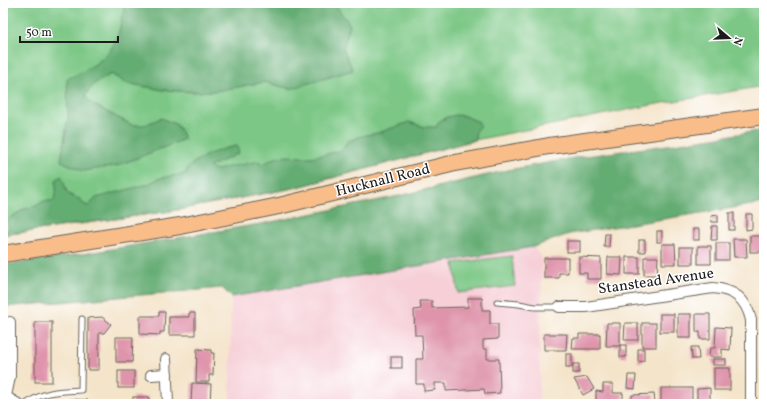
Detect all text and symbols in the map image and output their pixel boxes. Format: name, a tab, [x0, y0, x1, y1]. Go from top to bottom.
scale bar	[20, 18, 118, 44]
north arrow	[709, 18, 749, 58]
text: 50 m	[26, 25, 52, 41]
text: N	[729, 35, 745, 47]
street label: Hucknall Road	[334, 159, 432, 203]
street label: Stanstead Avenue	[597, 263, 715, 301]

